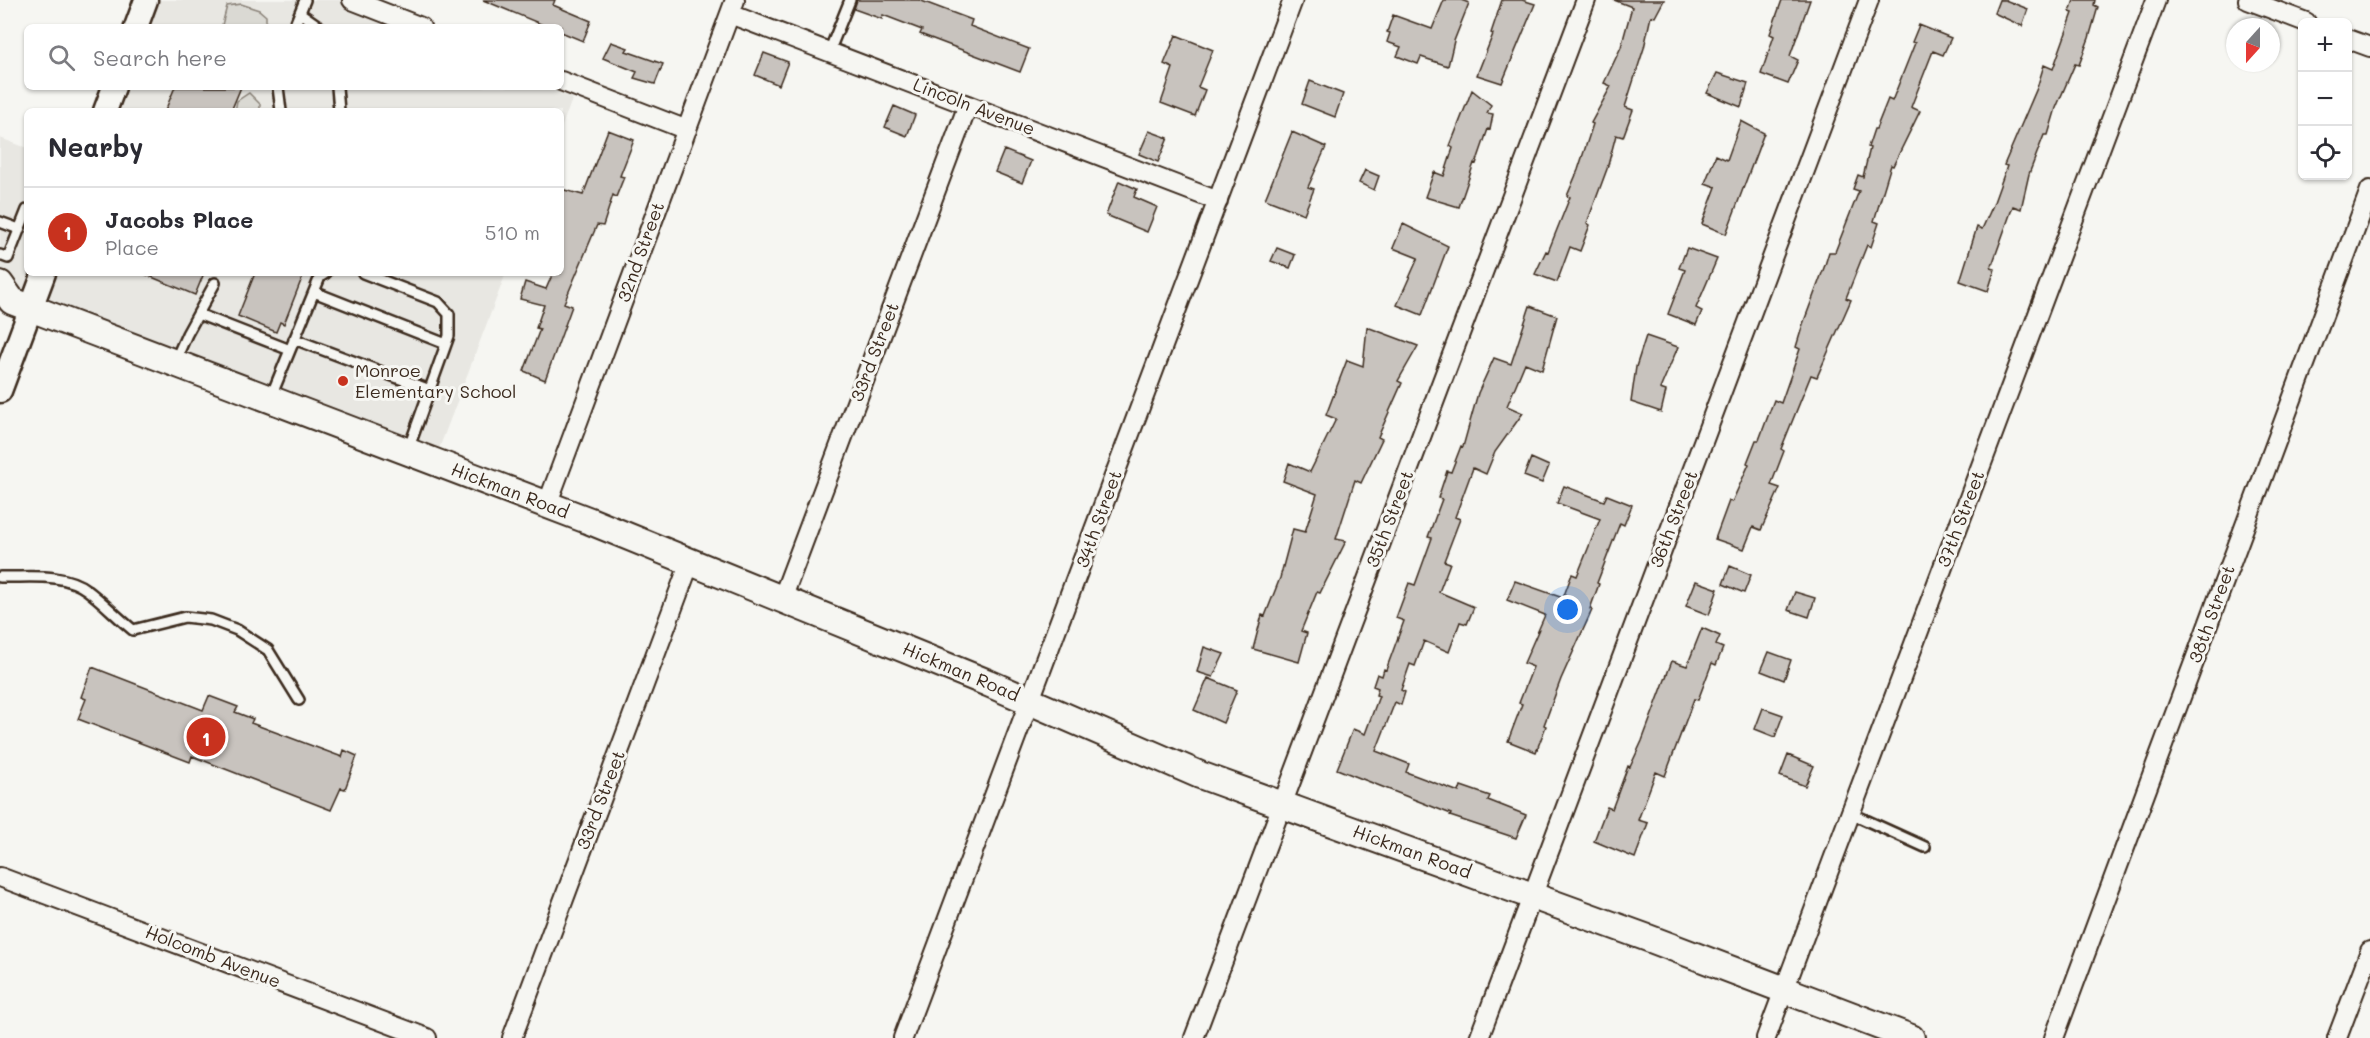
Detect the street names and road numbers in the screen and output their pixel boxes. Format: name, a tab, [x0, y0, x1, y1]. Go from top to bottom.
street label: Lincoln Avenue	[910, 72, 1039, 140]
street label: 32nd Street	[611, 198, 669, 305]
street label: 33rd Street	[844, 299, 904, 405]
street label: Hickman Road	[448, 457, 573, 524]
street label: 36th Street	[1643, 466, 1703, 571]
street label: 34th Street	[1069, 467, 1127, 571]
street label: 35th Street	[1360, 467, 1419, 571]
street label: 37th Street	[1931, 467, 1989, 570]
street label: 38th Street	[2182, 561, 2240, 666]
street label: Hickman Road	[899, 636, 1023, 706]
street label: 33rd Street	[570, 747, 630, 853]
street label: Hickman Road	[1350, 818, 1475, 884]
street label: Holcomb Avenue	[142, 919, 284, 993]

